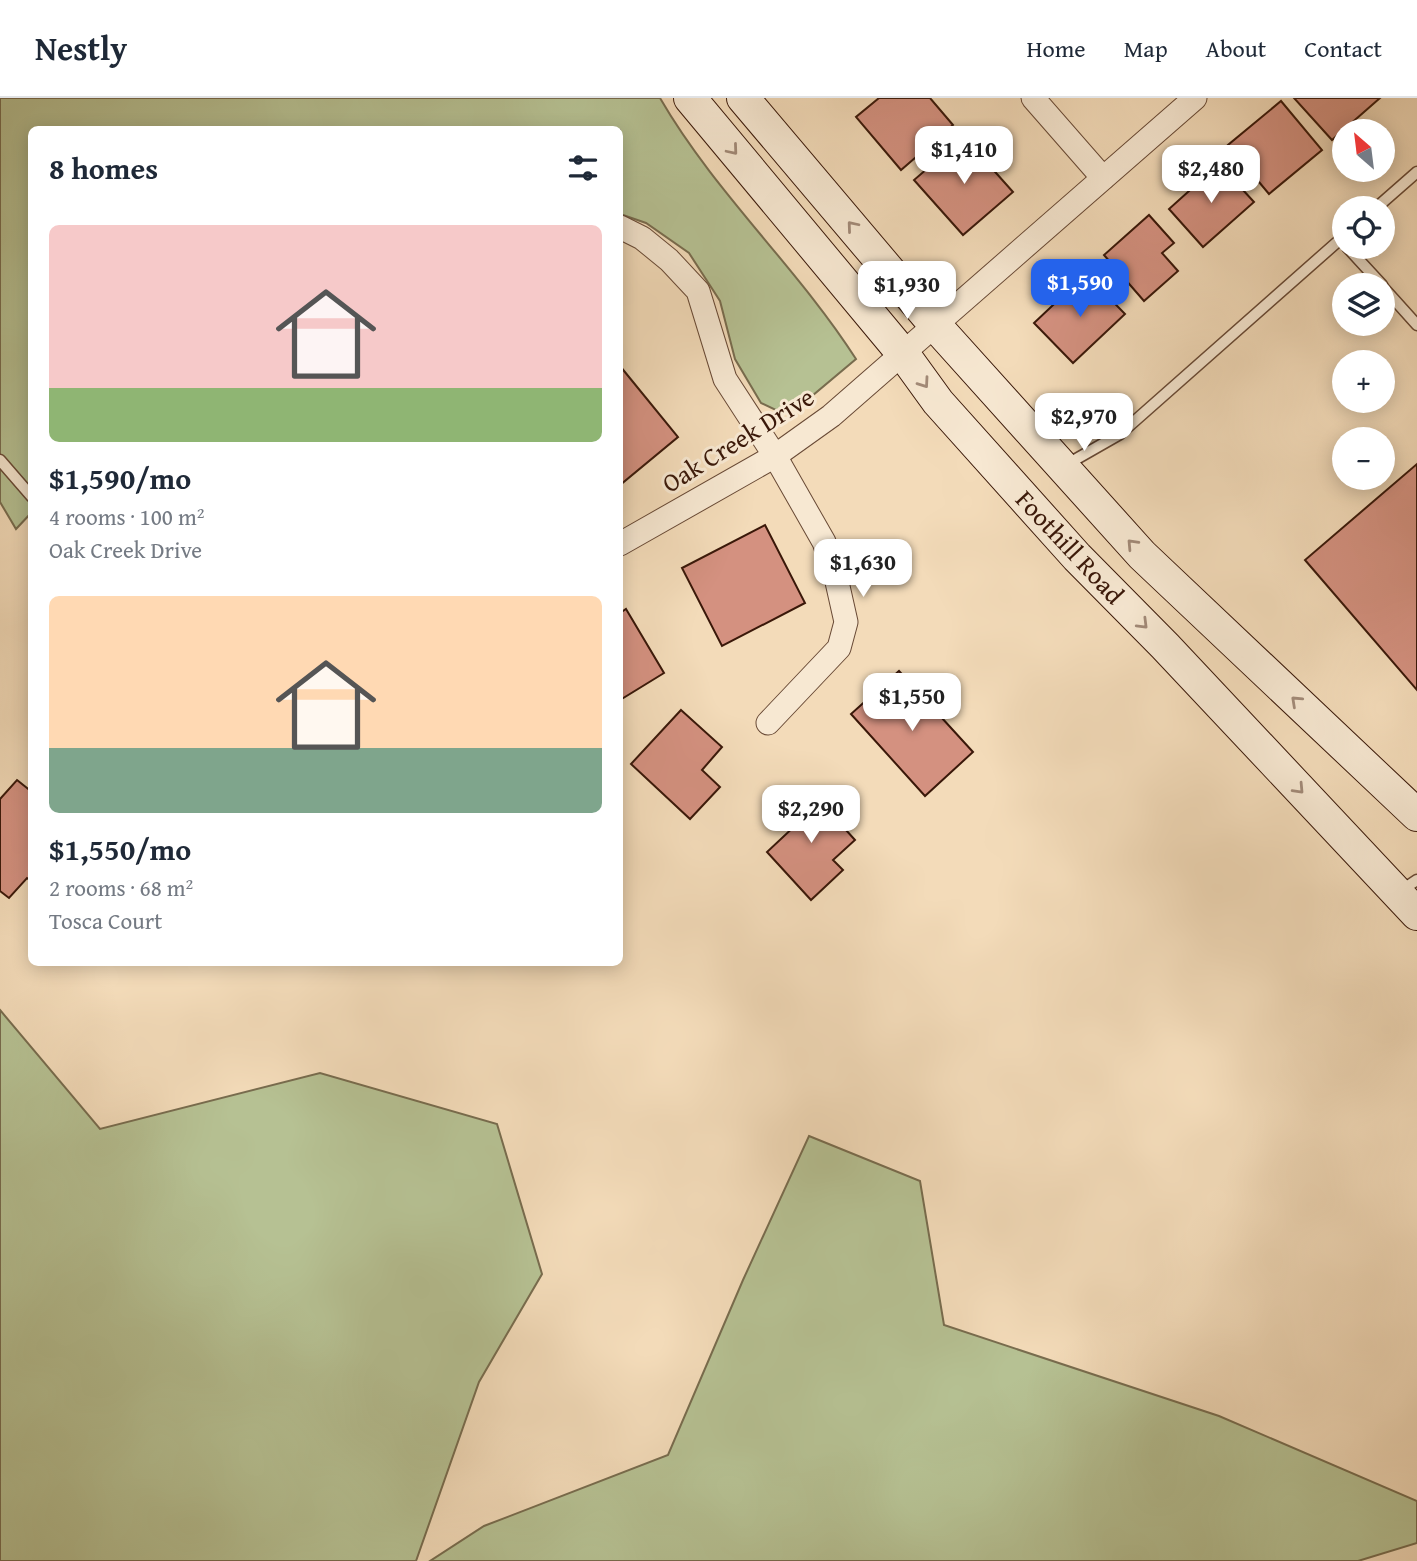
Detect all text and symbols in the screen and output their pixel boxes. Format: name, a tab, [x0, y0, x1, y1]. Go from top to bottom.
text: Nestly	[35, 24, 127, 72]
text: Home	[1027, 31, 1086, 66]
text: Map	[1124, 31, 1168, 66]
text: About	[1206, 31, 1266, 66]
text: Contact	[1304, 31, 1382, 66]
north arrow	[1332, 119, 1395, 182]
map controls	[1332, 119, 1395, 490]
pin: $1,410	[907, 126, 1021, 186]
text: $1,410	[931, 132, 997, 165]
one-way arrow	[725, 143, 738, 155]
text: 8 homes	[49, 146, 158, 190]
pin: $2,480	[1154, 146, 1268, 205]
icon: filters	[564, 149, 602, 187]
text: $2,480	[1178, 151, 1244, 184]
button: locate	[1332, 196, 1395, 259]
one-way arrow	[848, 222, 860, 235]
pin: $1,590	[1023, 260, 1137, 319]
pin: $1,930	[850, 262, 964, 321]
text: $1,590	[1047, 265, 1113, 298]
text: $1,930	[874, 267, 940, 300]
icon: home	[263, 271, 389, 397]
button: layers	[1332, 273, 1395, 336]
button: +	[1332, 350, 1395, 413]
one-way arrow	[916, 375, 928, 388]
street label: Oak Creek Drive	[654, 377, 821, 502]
pin: $2,970	[1027, 394, 1141, 453]
text: $2,970	[1051, 399, 1117, 432]
button: −	[1332, 427, 1395, 490]
text: $1,590/mo	[49, 456, 191, 500]
street label: Foothill Road	[1007, 481, 1134, 613]
text: 4 rooms · 100 m²	[49, 500, 204, 533]
text: Oak Creek Drive	[49, 533, 202, 566]
one-way arrow	[1128, 539, 1140, 552]
pin: $1,630	[806, 540, 920, 599]
text: $1,630	[830, 545, 896, 578]
one-way arrow	[1135, 615, 1148, 628]
icon: home	[263, 642, 389, 768]
pin: $1,550	[855, 674, 969, 733]
text: $1,550	[879, 679, 945, 712]
one-way arrow	[1291, 697, 1304, 709]
one-way arrow	[1291, 781, 1303, 794]
pin: $2,290	[754, 786, 868, 845]
text: $2,290	[778, 791, 844, 824]
text: $1,550/mo	[49, 827, 191, 871]
text: 2 rooms · 68 m²	[49, 871, 193, 904]
text: Tosca Court	[49, 904, 162, 937]

